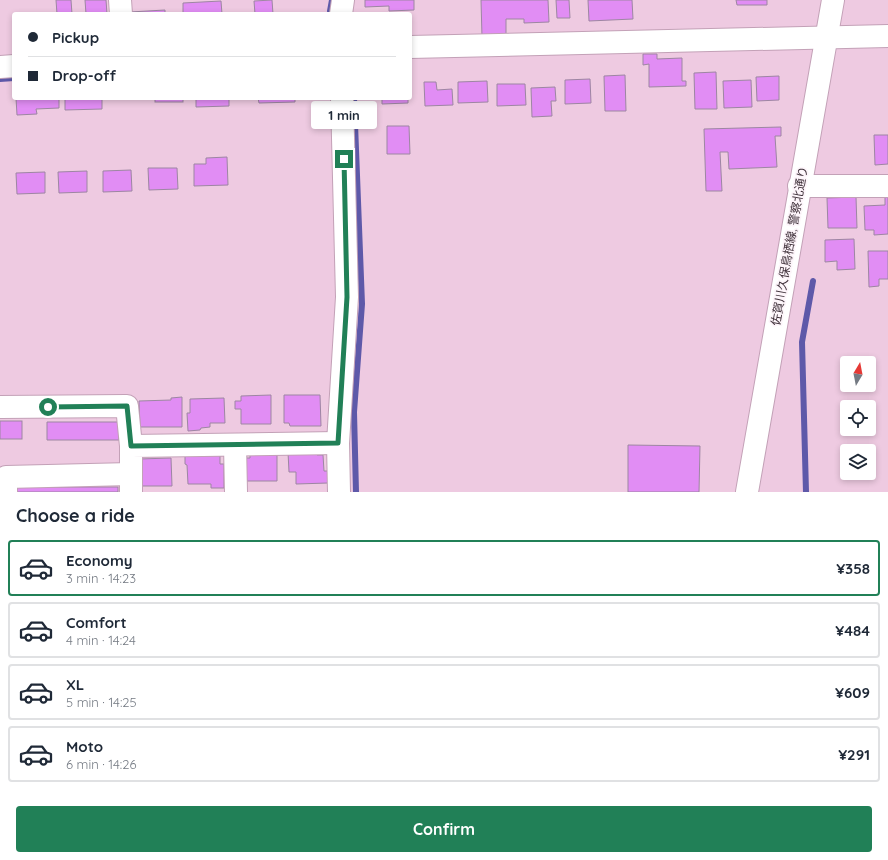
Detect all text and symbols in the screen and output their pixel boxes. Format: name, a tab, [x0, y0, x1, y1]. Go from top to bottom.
text: Pickup	[52, 28, 99, 47]
text: Drop-off	[52, 66, 116, 85]
callout: 1 min	[311, 101, 377, 129]
text: 1 min	[328, 107, 360, 123]
route end	[335, 150, 353, 168]
street label: 佐賀川久保鳥栖線, 警察北通り	[768, 165, 810, 327]
north arrow	[840, 356, 876, 392]
map controls	[840, 356, 876, 480]
route start	[39, 398, 57, 416]
button: locate	[840, 400, 876, 436]
button: layers	[840, 444, 876, 480]
text: Choose a ride	[16, 504, 135, 527]
icon: car	[18, 550, 54, 586]
text: Economy	[66, 551, 133, 570]
text: ¥358	[836, 559, 870, 578]
text: 3 min · 14:23	[66, 570, 136, 586]
icon: car	[18, 612, 54, 648]
text: Comfort	[66, 613, 127, 632]
text: ¥484	[835, 621, 870, 640]
text: 4 min · 14:24	[66, 632, 136, 648]
icon: car	[18, 674, 54, 710]
text: XL	[66, 675, 84, 694]
text: ¥609	[835, 683, 870, 702]
text: 5 min · 14:25	[66, 694, 137, 710]
icon: car	[18, 736, 54, 772]
text: Moto	[66, 737, 103, 756]
text: ¥291	[838, 745, 870, 764]
text: 6 min · 14:26	[66, 756, 136, 772]
button: Confirm	[16, 806, 872, 852]

